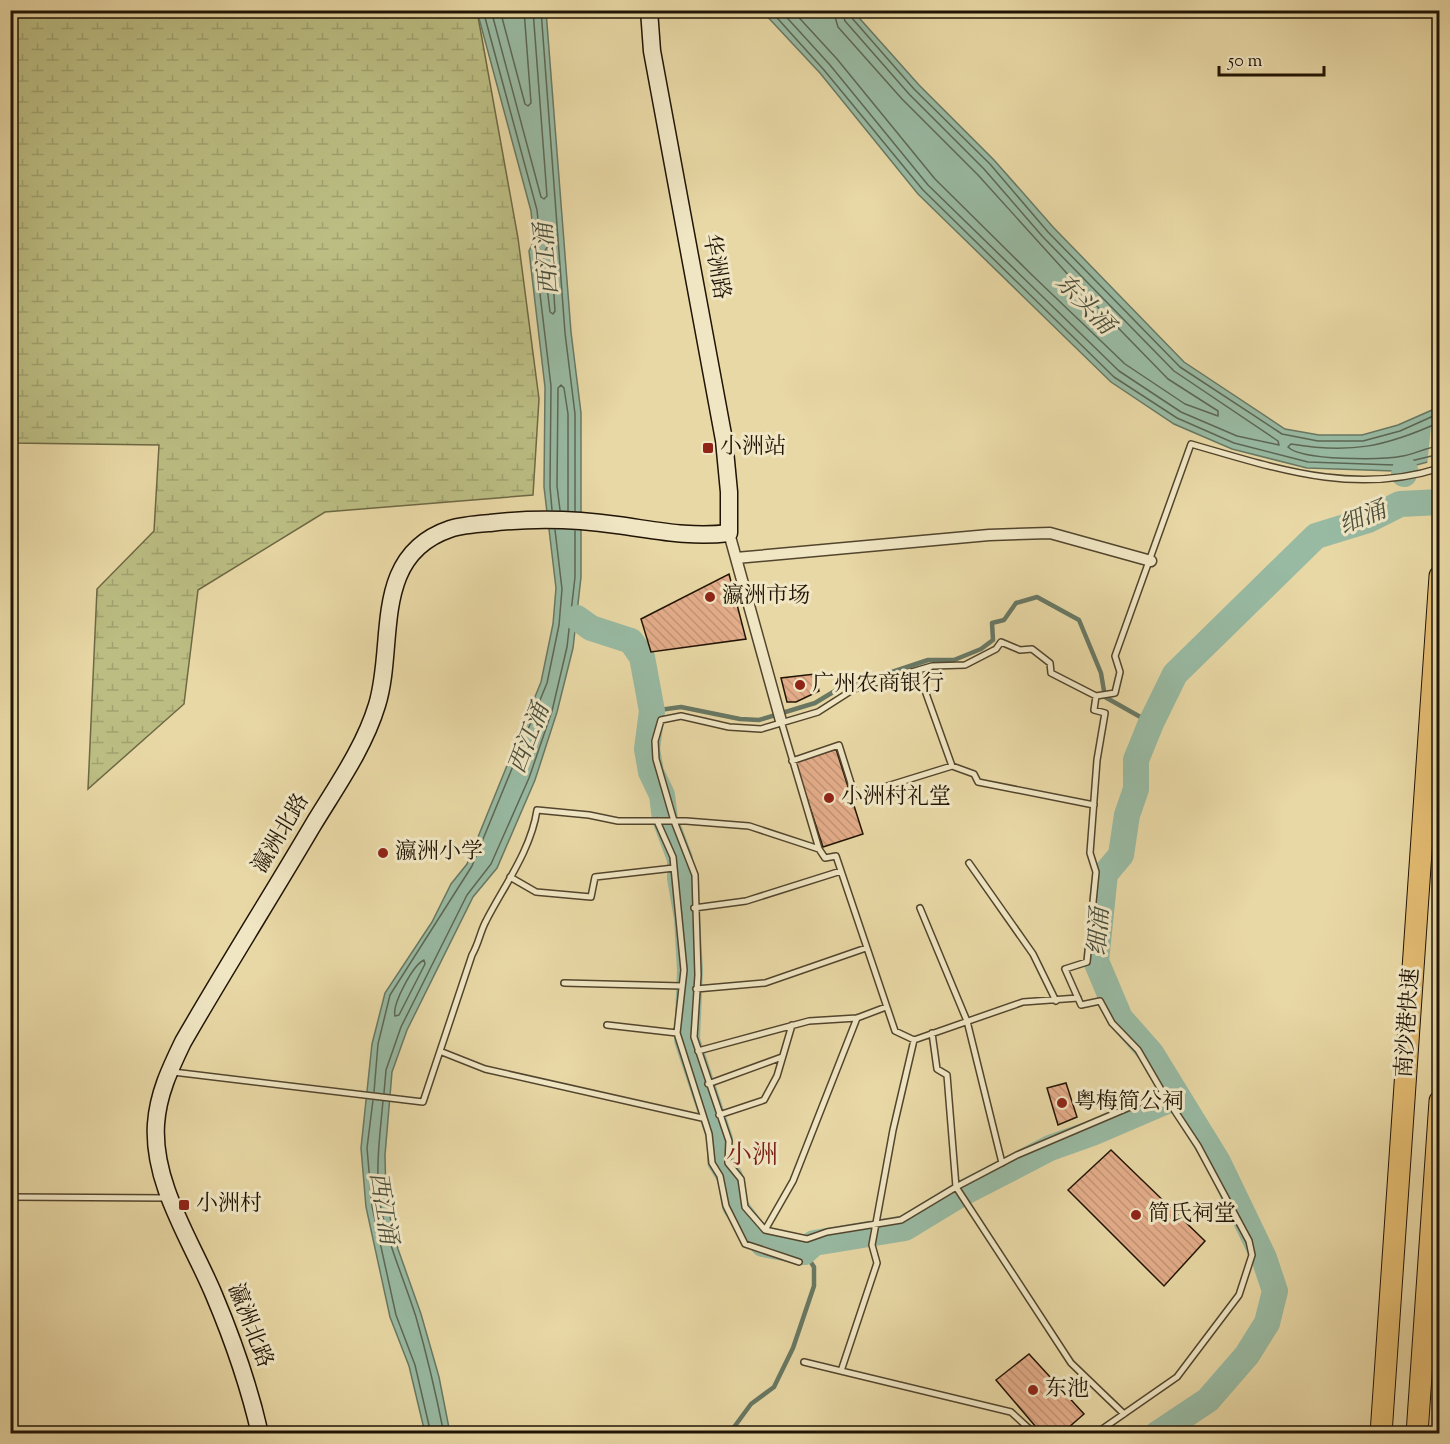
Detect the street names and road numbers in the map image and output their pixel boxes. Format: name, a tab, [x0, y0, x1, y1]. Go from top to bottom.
street label: 华洲路	[694, 232, 736, 302]
street label: 瀛洲北路	[246, 788, 318, 880]
street label: 南沙港快速	[1389, 967, 1429, 1079]
street label: 瀛洲北路	[218, 1279, 280, 1373]

